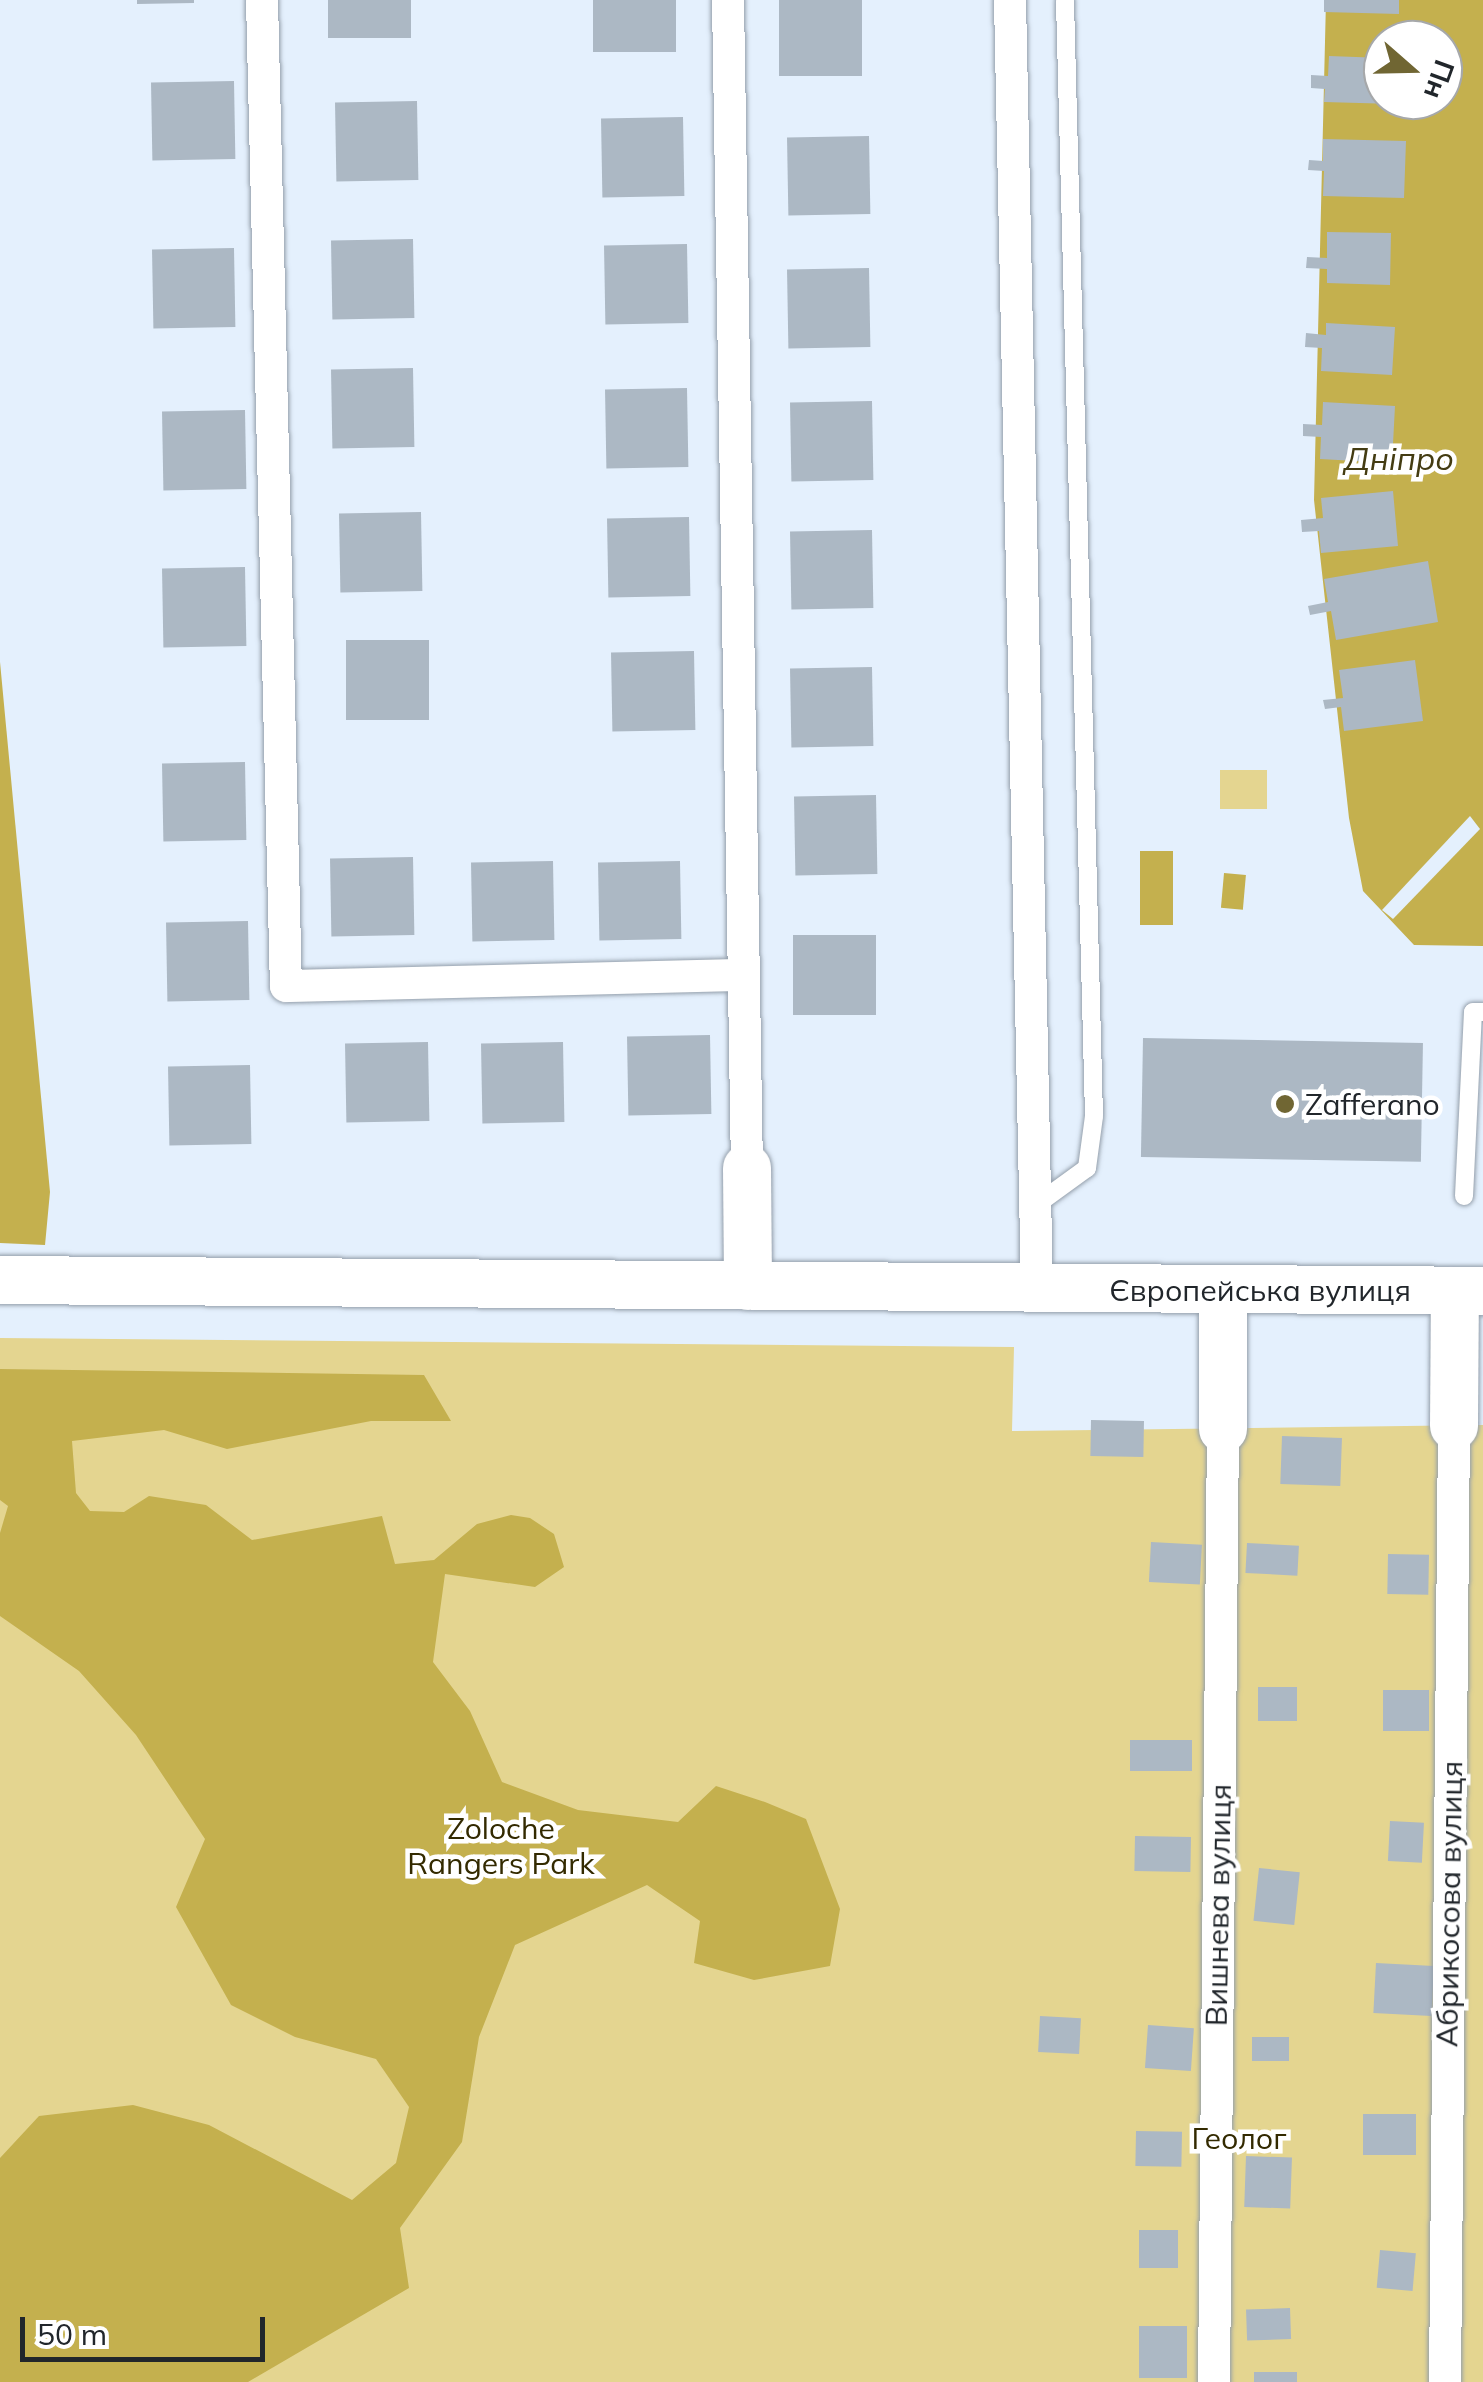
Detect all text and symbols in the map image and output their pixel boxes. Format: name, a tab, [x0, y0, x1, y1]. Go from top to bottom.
north arrow	[1363, 20, 1463, 120]
text: Пн	[1417, 55, 1463, 104]
water label: Дніпро	[1344, 439, 1454, 477]
place label: Zafferano	[1305, 1086, 1440, 1122]
marker: Zafferano	[1274, 1093, 1296, 1115]
street label: Європейська вулиця	[1109, 1272, 1411, 1308]
street label: Абрикосова вулиця	[1429, 1761, 1469, 2047]
street label: Вишнева вулиця	[1198, 1783, 1238, 2027]
park label: Zoloche Rangers Park	[407, 1810, 595, 1880]
park label: Геолог	[1191, 2120, 1287, 2156]
scale bar	[25, 2297, 270, 2359]
text: 50 m	[37, 2315, 107, 2353]

